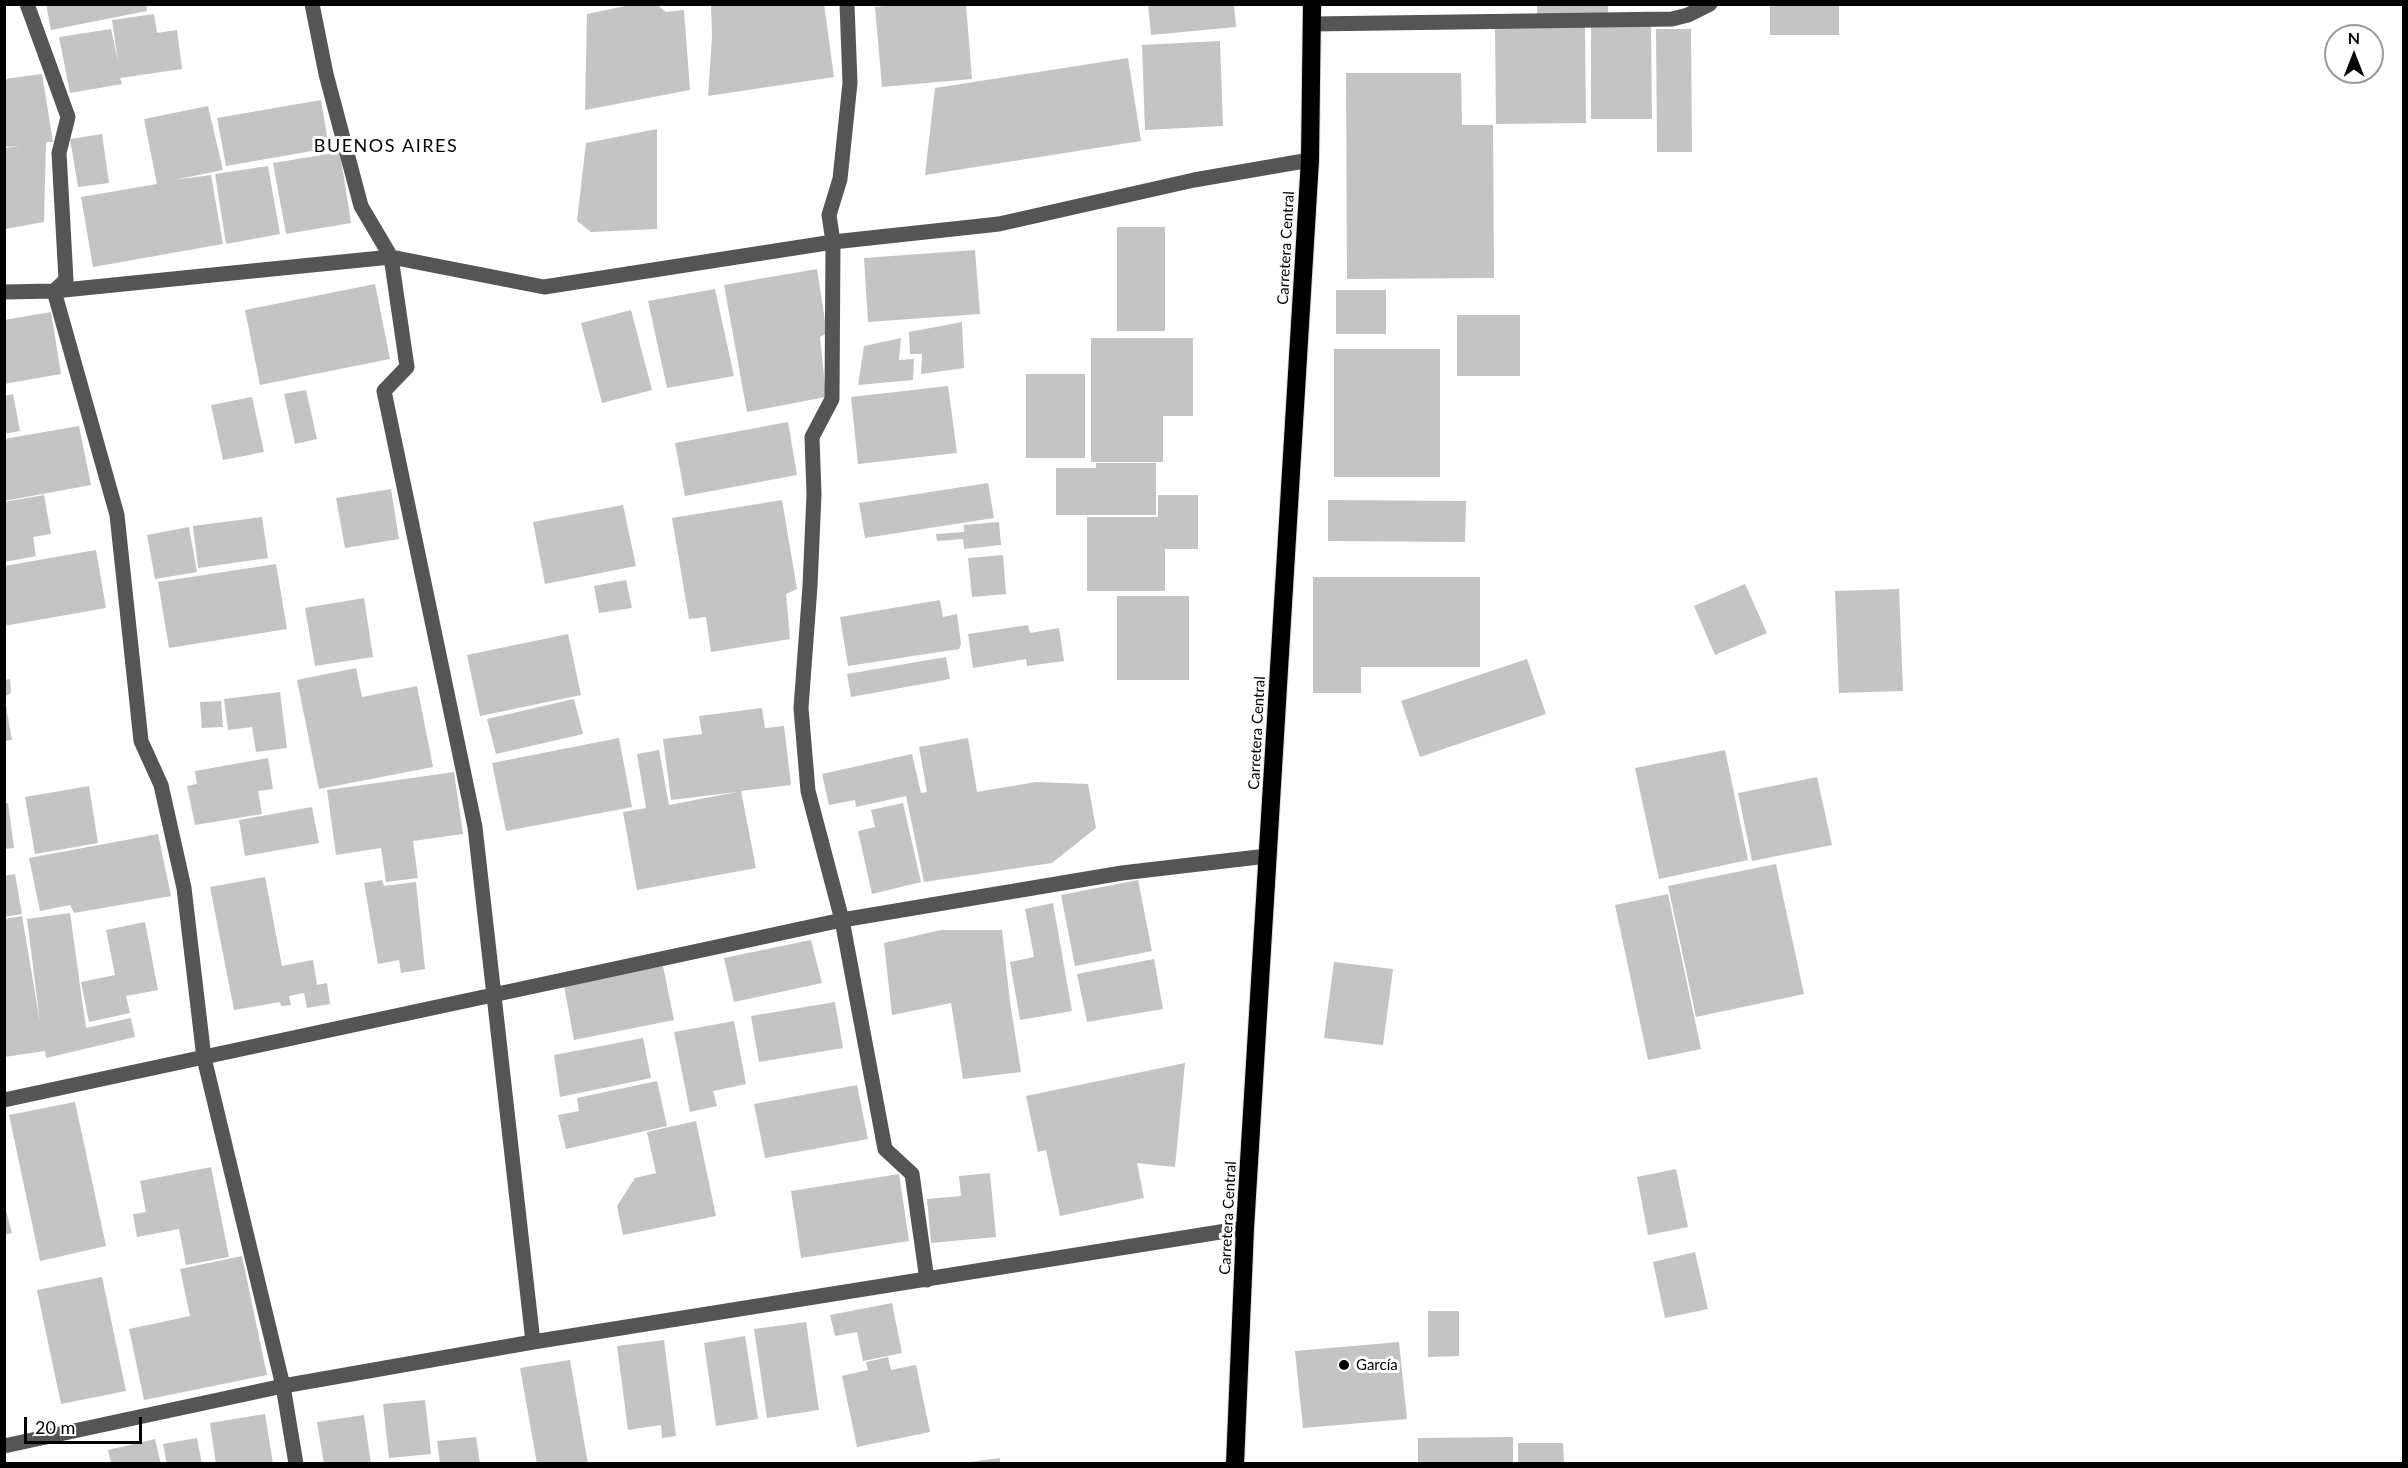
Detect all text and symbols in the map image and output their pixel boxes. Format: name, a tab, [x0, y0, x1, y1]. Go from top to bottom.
north arrow	[2324, 24, 2384, 84]
text: N	[2348, 28, 2360, 47]
district label: BUENOS AIRES	[314, 135, 458, 157]
street label: Carretera Central	[1274, 191, 1298, 305]
street label: Carretera Central	[1245, 676, 1269, 790]
street label: Carretera Central	[1216, 1161, 1240, 1275]
place label: García	[1356, 1356, 1398, 1374]
marker: García	[1337, 1358, 1351, 1372]
scale bar	[27, 1405, 146, 1443]
text: 20 m	[35, 1416, 75, 1438]

